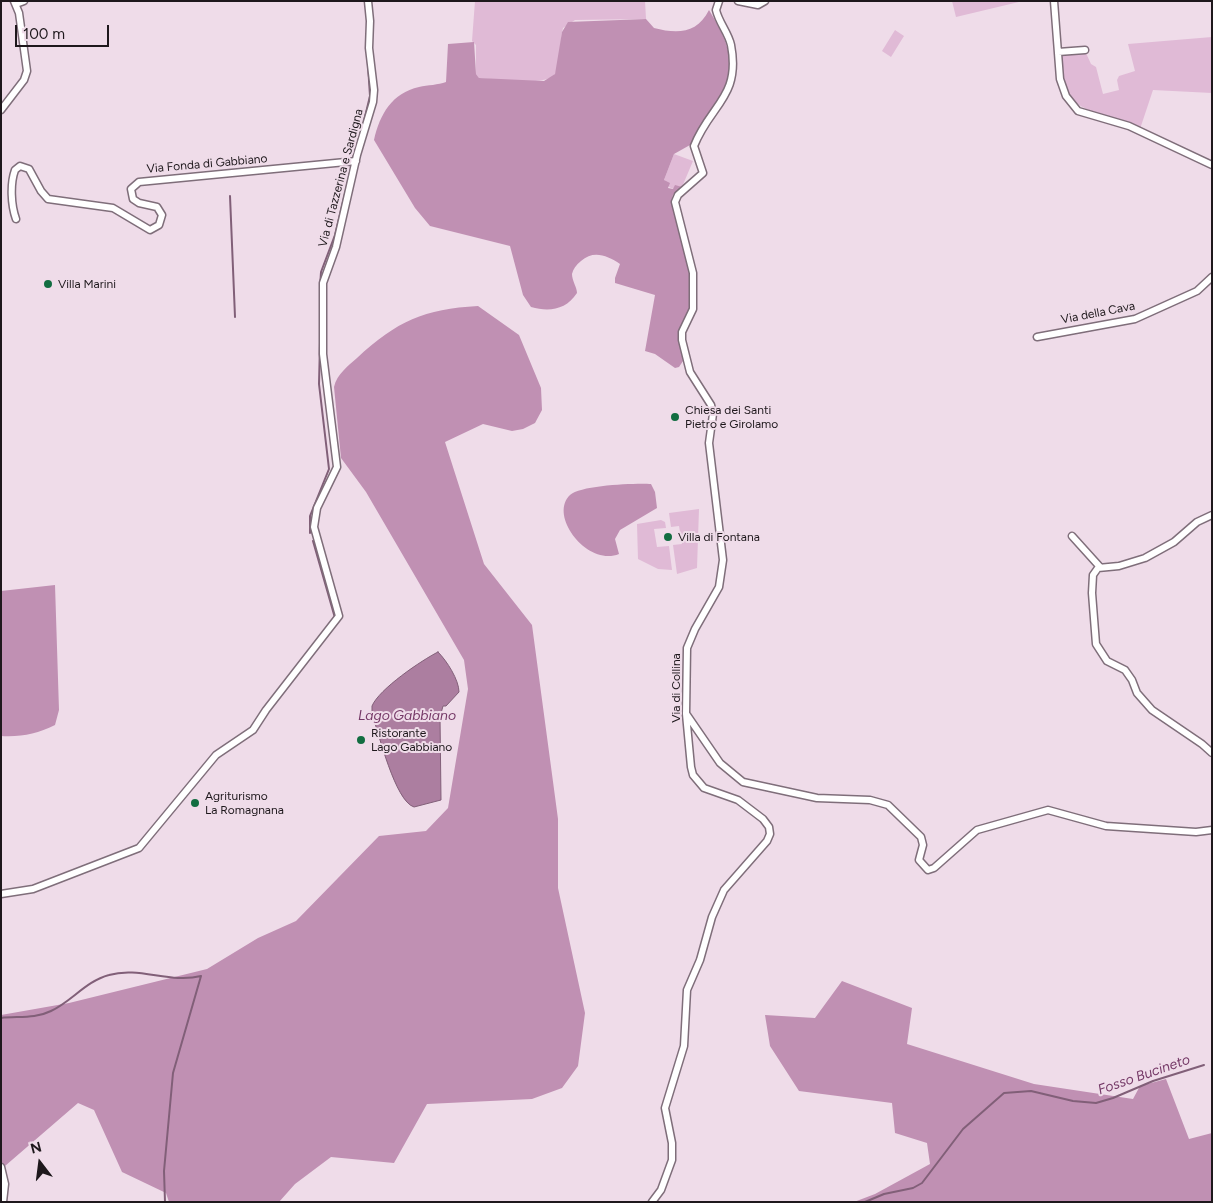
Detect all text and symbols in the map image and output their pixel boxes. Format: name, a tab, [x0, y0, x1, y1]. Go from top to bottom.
scale bar	[18, 15, 111, 47]
text: 100 m	[23, 25, 65, 43]
street label: Via di Tazzerina e Sardigna	[316, 107, 366, 249]
street label: Via Fonda di Gabbiano	[146, 152, 268, 176]
place label: Villa Marini	[58, 277, 116, 291]
marker: Villa Marini	[42, 278, 54, 290]
street label: Via della Cava	[1060, 299, 1136, 327]
place label: Chiesa dei Santi Pietro e Girolamo	[685, 403, 778, 431]
marker: Chiesa dei Santi Pietro e Girolamo	[669, 411, 681, 423]
place label: Villa di Fontana	[678, 530, 760, 544]
marker: Villa di Fontana	[662, 531, 674, 543]
street label: Via di Collina	[669, 653, 683, 723]
water label: Lago Gabbiano	[358, 708, 456, 724]
place label: Ristorante Lago Gabbiano	[371, 726, 452, 754]
marker: Ristorante Lago Gabbiano	[355, 734, 367, 746]
place label: Agriturismo La Romagnana	[205, 789, 284, 817]
marker: Agriturismo La Romagnana	[189, 797, 201, 809]
water label: Fosso Bucineto	[1096, 1051, 1192, 1099]
north arrow	[15, 1138, 65, 1188]
text: N	[29, 1138, 43, 1158]

